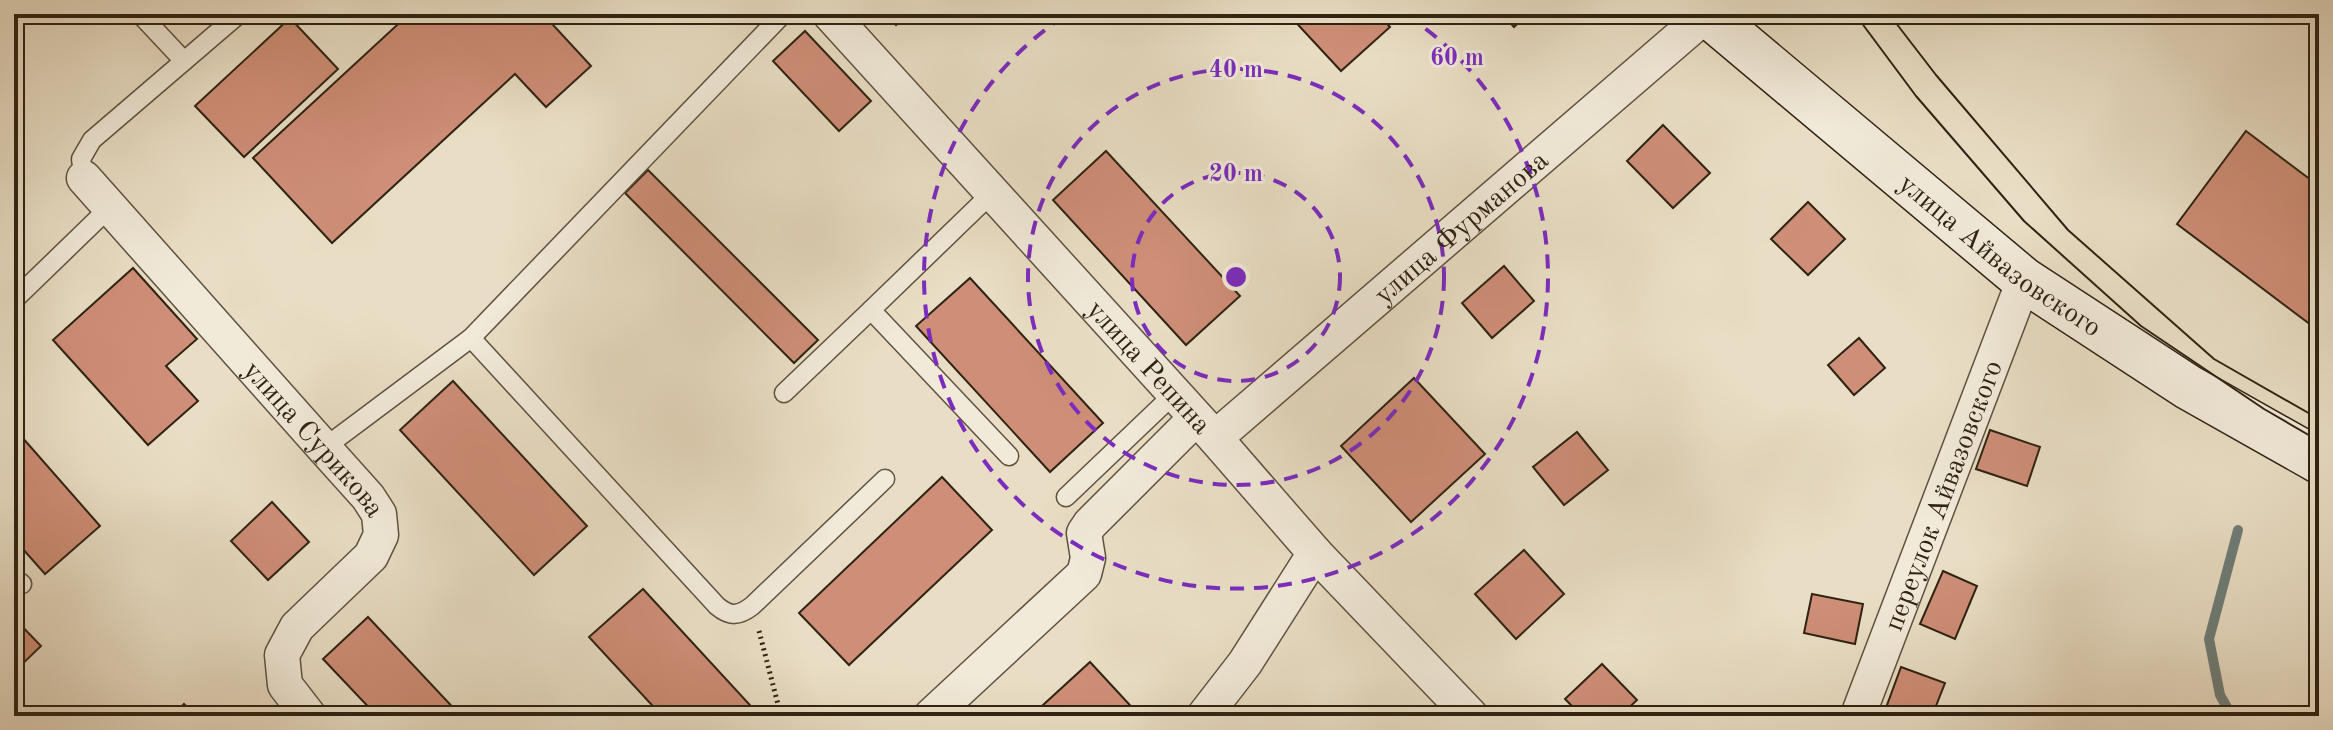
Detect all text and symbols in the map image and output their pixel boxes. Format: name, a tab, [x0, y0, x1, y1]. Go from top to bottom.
text: 60 m	[1430, 47, 1484, 71]
text: 40 m	[1209, 59, 1263, 83]
street label: улица Фурманова	[1370, 147, 1555, 311]
text: 20 m	[1209, 163, 1263, 187]
street label: улица Айвазовского	[1892, 170, 2105, 343]
centre of rings	[1222, 263, 1250, 291]
street label: улица Репина	[1080, 296, 1215, 441]
street label: улица Сурикова	[237, 357, 388, 523]
street label: переулок Айвазовского	[1881, 357, 2009, 635]

